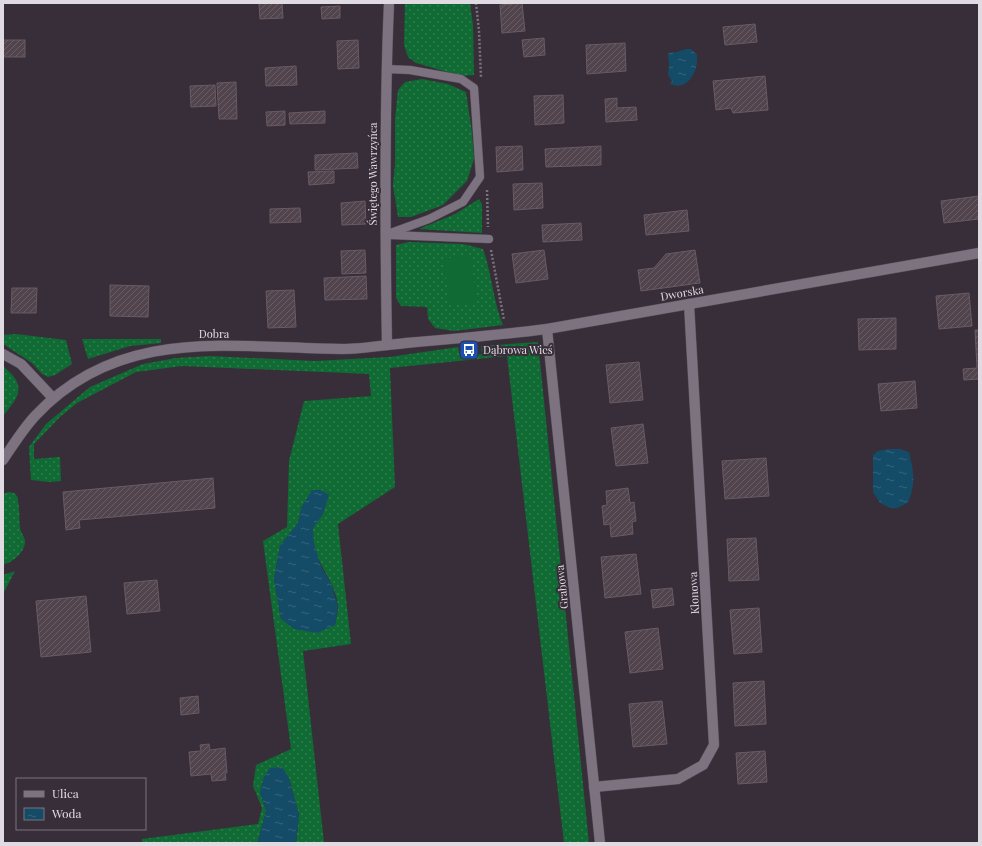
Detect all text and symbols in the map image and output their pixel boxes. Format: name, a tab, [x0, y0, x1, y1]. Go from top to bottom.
street label: Świętego Wawrzyńca	[365, 122, 380, 226]
street label: Dworska	[659, 281, 705, 304]
street label: Dobra	[199, 326, 230, 341]
bus stop icon: Dąbrowa Wieś	[458, 339, 480, 361]
place label: Dąbrowa Wieś	[483, 342, 553, 357]
street label: Grabowa	[552, 564, 571, 610]
street label: Klonowa	[685, 571, 702, 615]
legend	[16, 778, 146, 830]
text: Ulica	[52, 785, 79, 801]
text: Woda	[51, 805, 82, 821]

